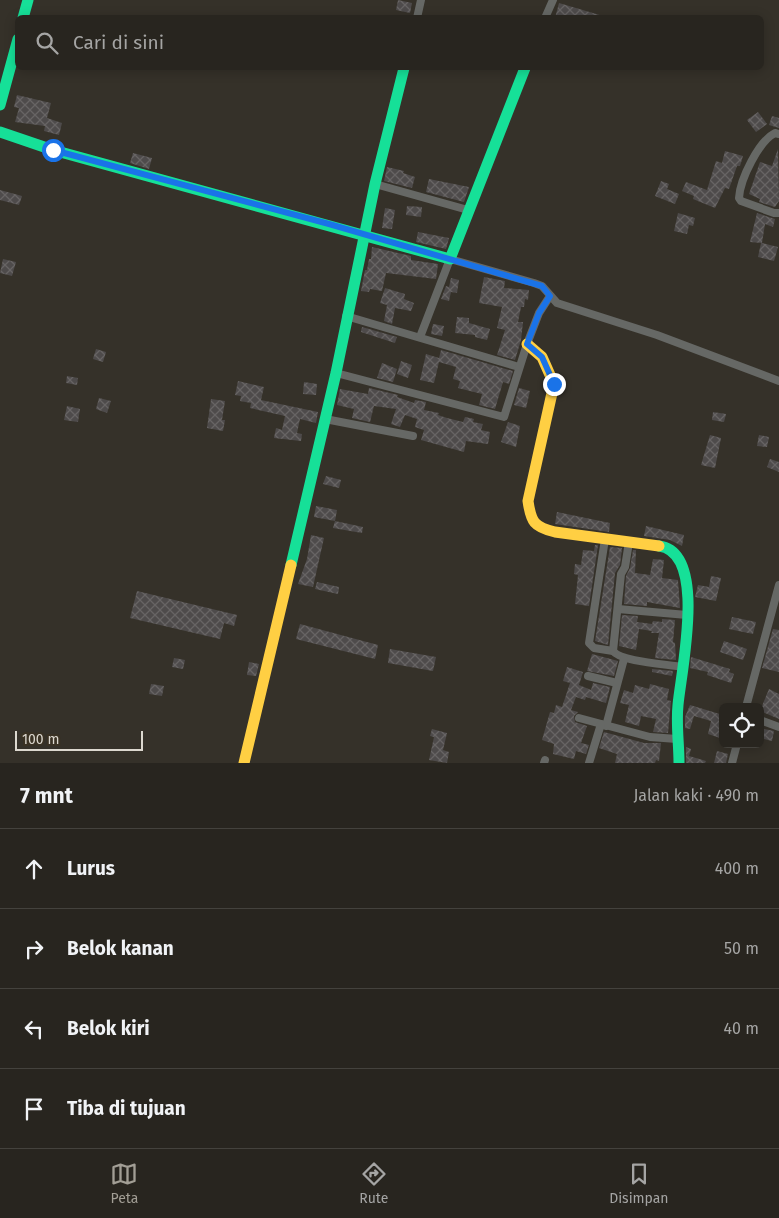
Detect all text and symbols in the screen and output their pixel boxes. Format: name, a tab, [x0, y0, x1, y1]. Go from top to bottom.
search box	[15, 15, 764, 70]
icon: search	[33, 29, 61, 57]
text: Cari di sini	[73, 31, 164, 54]
route start	[42, 139, 65, 162]
route end	[543, 373, 566, 396]
map controls	[719, 703, 764, 748]
button: locate	[719, 703, 764, 748]
scale bar	[15, 728, 142, 751]
text: 100 m	[22, 731, 59, 748]
text: 7 mnt	[20, 783, 73, 809]
text: Jalan kaki · 490 m	[633, 786, 759, 805]
icon: ahead	[20, 855, 48, 883]
text: Lurus	[67, 857, 115, 880]
text: 400 m	[715, 859, 759, 878]
icon: right	[20, 935, 48, 963]
text: Belok kanan	[67, 937, 174, 960]
text: 50 m	[724, 939, 759, 958]
icon: left	[20, 1015, 48, 1043]
text: Belok kiri	[67, 1017, 150, 1040]
text: 40 m	[724, 1019, 759, 1038]
icon: arrive	[20, 1095, 48, 1123]
text: Tiba di tujuan	[67, 1097, 186, 1120]
tab: Peta	[110, 1160, 138, 1207]
tab: Rute	[359, 1160, 388, 1207]
tab: Disimpan	[609, 1160, 669, 1207]

